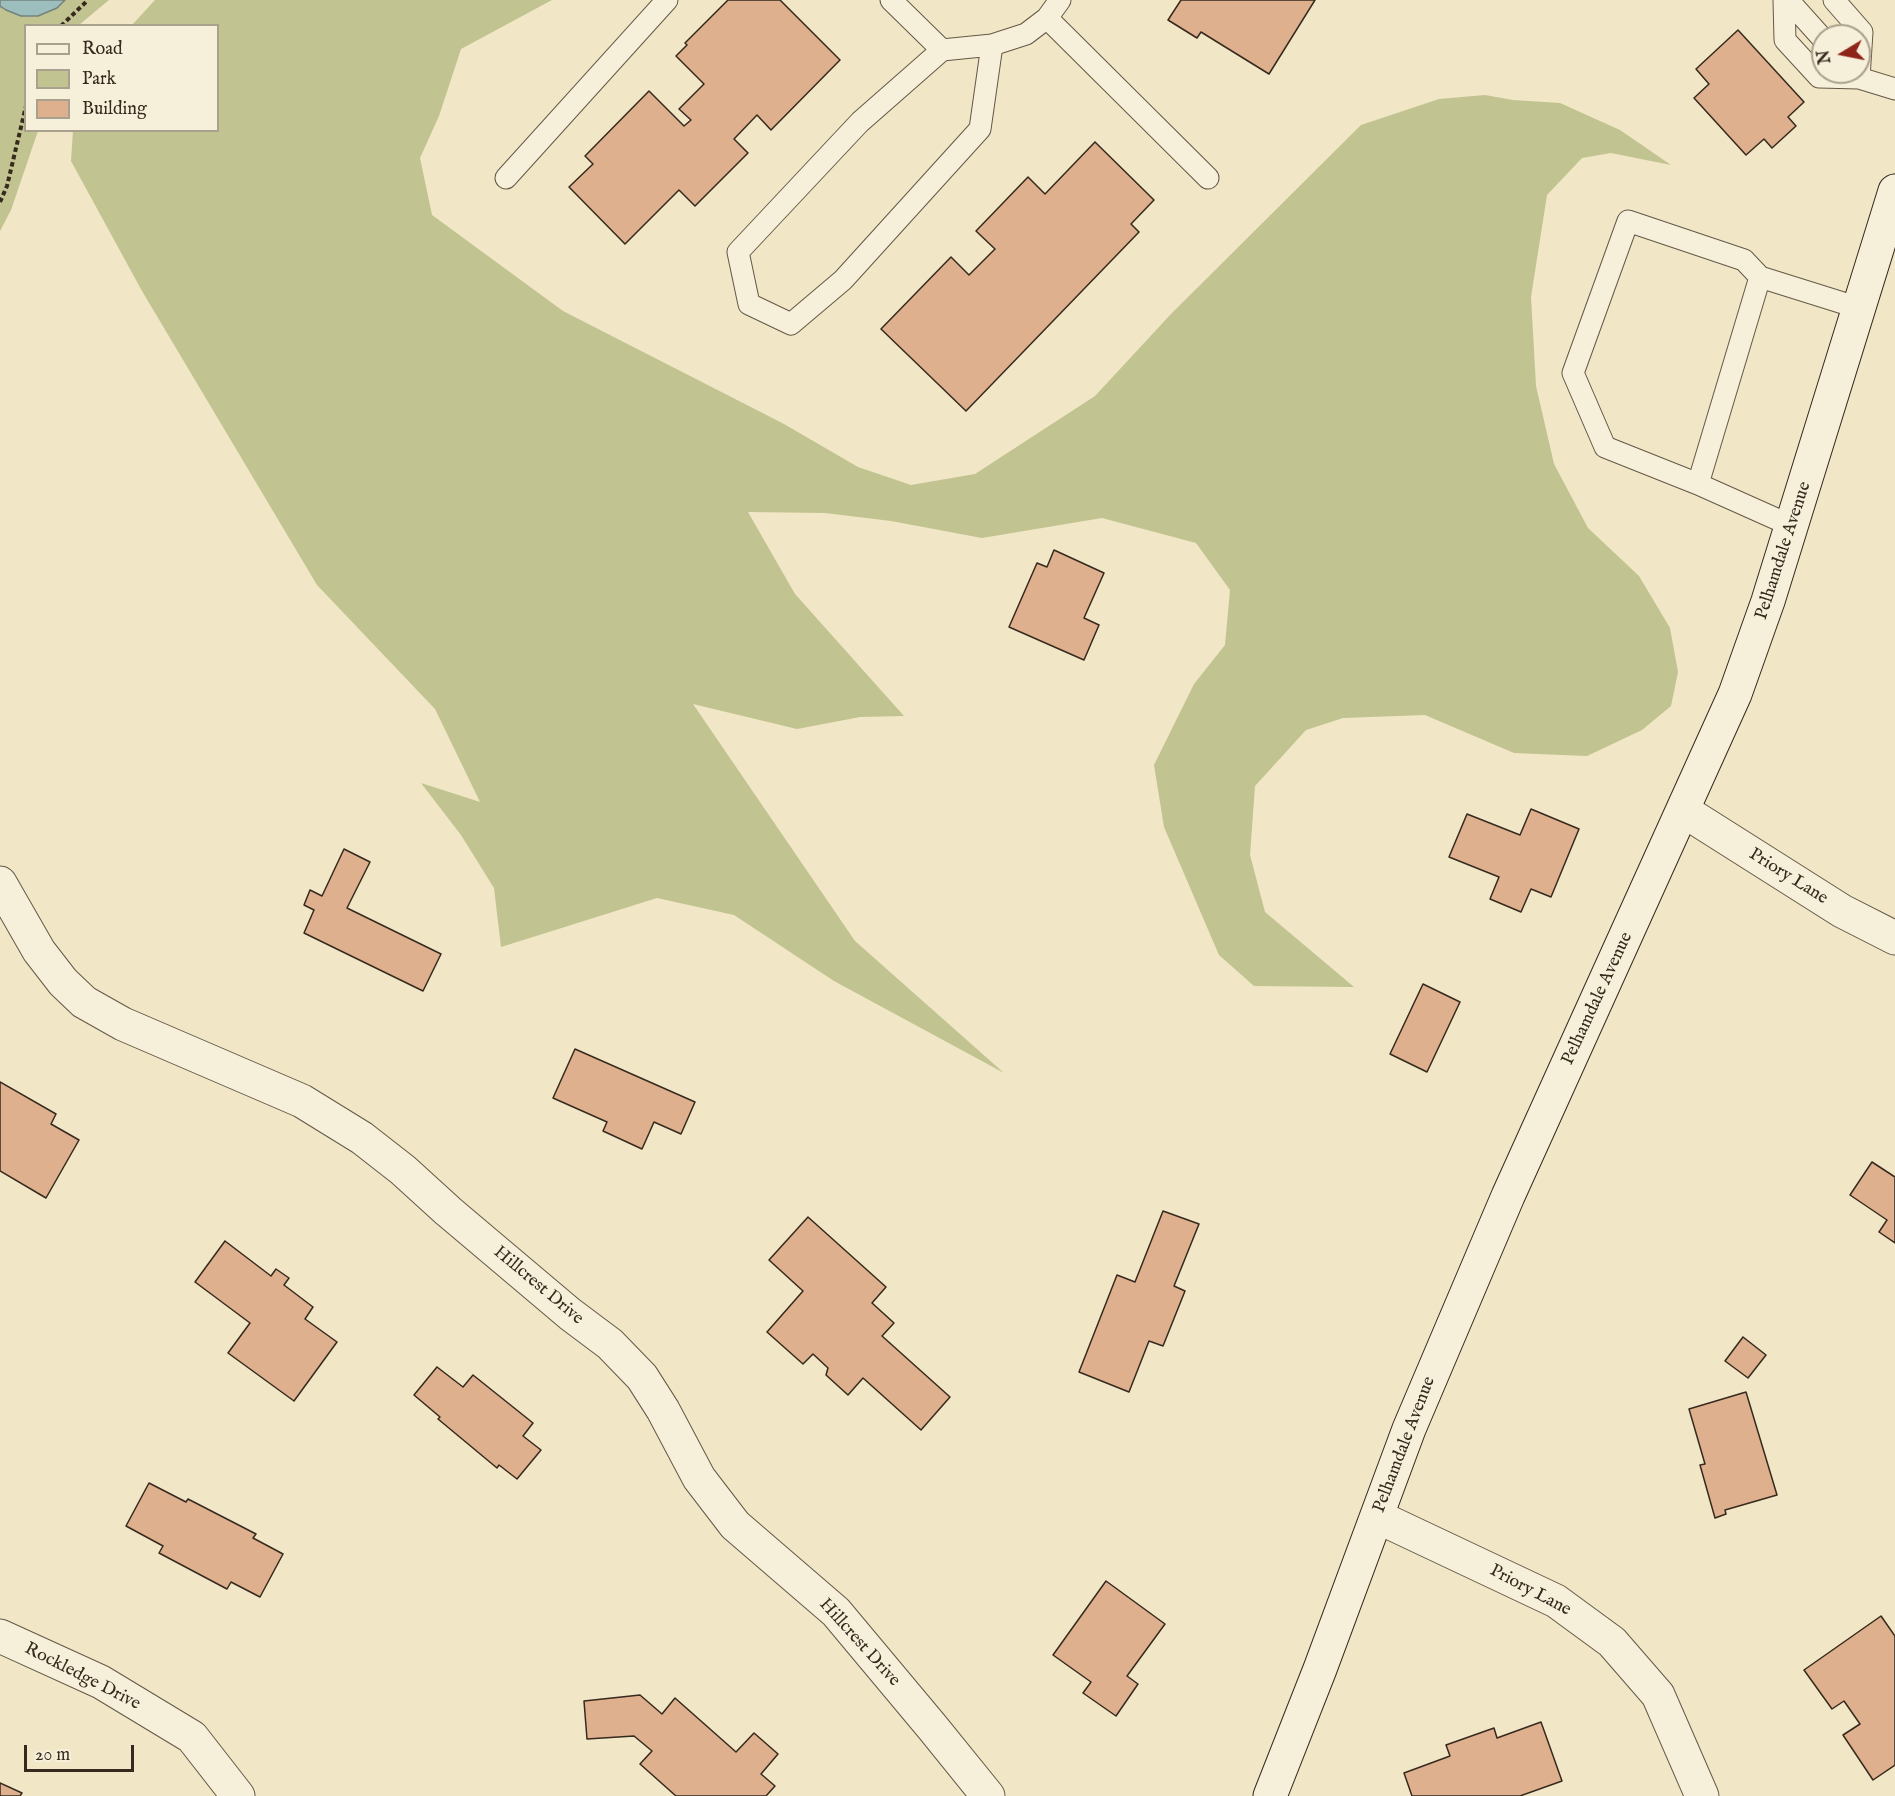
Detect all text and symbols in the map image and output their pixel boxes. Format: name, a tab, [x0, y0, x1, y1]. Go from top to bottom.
legend	[24, 24, 219, 132]
north arrow	[1811, 24, 1871, 84]
text: Road	[82, 38, 123, 61]
text: N	[1814, 48, 1836, 65]
text: Park	[82, 68, 116, 91]
text: Building	[82, 98, 147, 121]
street label: Pelhamdale Avenue	[1751, 479, 1817, 623]
street label: Priory Lane	[1744, 844, 1832, 910]
street label: Pelhamdale Avenue	[1558, 929, 1638, 1069]
street label: Hillcrest Drive	[489, 1242, 587, 1330]
street label: Pelhamdale Avenue	[1369, 1374, 1441, 1516]
street label: Priory Lane	[1486, 1561, 1574, 1621]
street label: Hillcrest Drive	[814, 1595, 904, 1691]
street label: Rockledge Drive	[20, 1638, 144, 1716]
scale bar	[27, 1733, 136, 1771]
text: 20 m	[35, 1744, 70, 1767]

